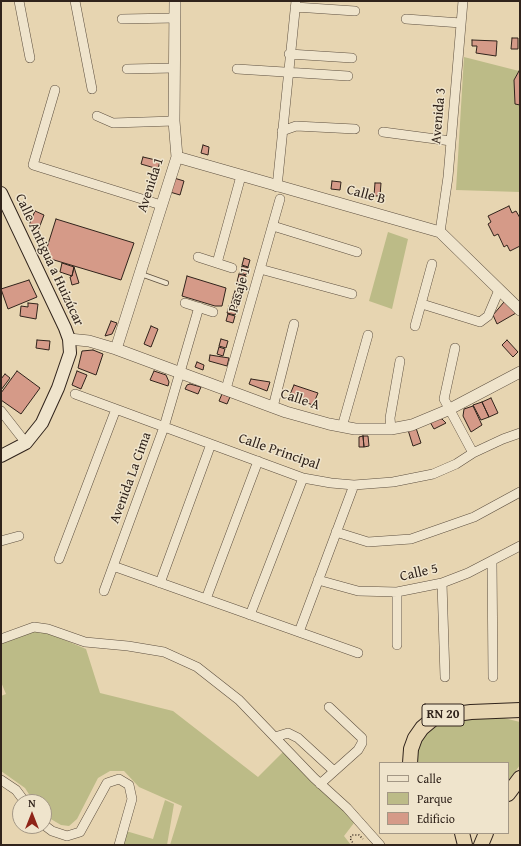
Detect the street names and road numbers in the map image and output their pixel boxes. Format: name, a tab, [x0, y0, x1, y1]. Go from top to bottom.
street label: Avenida 3	[428, 87, 450, 145]
street label: Avenida 1	[134, 155, 168, 215]
street label: Calle B	[345, 182, 387, 208]
street label: Calle Antigua a Huizúcar	[11, 191, 87, 329]
street label: Pasaje 1	[226, 265, 254, 315]
street label: Calle A	[278, 386, 322, 414]
street label: Avenida La Cima	[107, 430, 155, 526]
street label: Calle Principal	[236, 430, 322, 474]
street label: Calle 5	[398, 560, 440, 586]
road number: RN 20	[422, 704, 464, 726]

